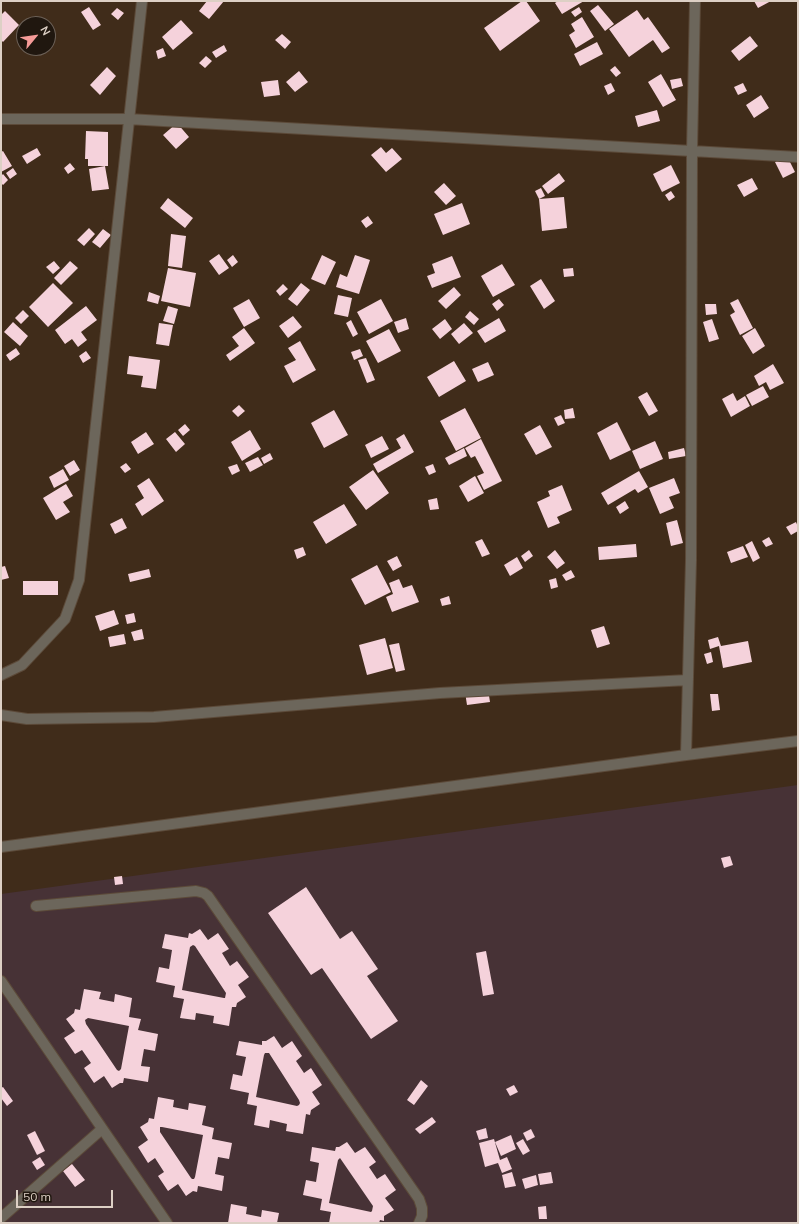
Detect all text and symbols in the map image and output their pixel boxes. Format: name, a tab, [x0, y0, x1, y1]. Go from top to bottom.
north arrow	[16, 16, 56, 56]
text: N	[37, 24, 54, 38]
scale bar	[18, 1182, 115, 1208]
text: 50 m	[23, 1189, 51, 1204]

